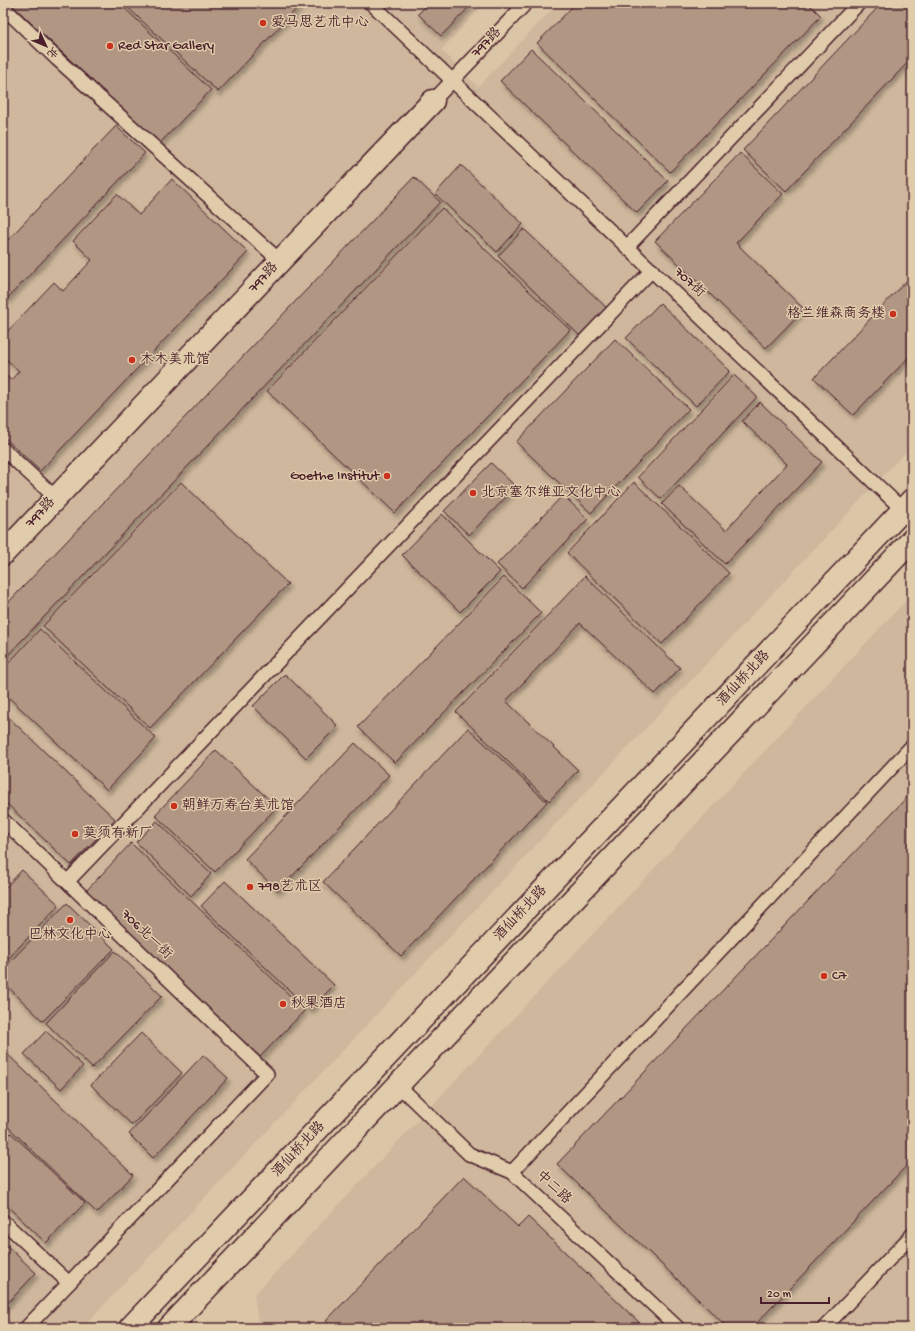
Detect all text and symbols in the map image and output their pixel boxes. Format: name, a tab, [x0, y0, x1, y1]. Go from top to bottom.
place label: 爱马思艺术中心	[271, 14, 369, 32]
marker: 爱马思艺术中心	[258, 18, 268, 28]
street label: 797路	[467, 24, 505, 62]
north arrow	[26, 26, 66, 66]
place label: Red Star Gallery	[118, 38, 214, 55]
marker: Red Star Gallery	[105, 41, 115, 51]
text: 北	[44, 43, 60, 60]
street label: 797路	[244, 259, 282, 298]
street label: 707街	[669, 263, 709, 302]
place label: 格兰维森商务楼	[787, 305, 885, 323]
marker: 格兰维森商务楼	[888, 309, 898, 319]
place label: 木木美术馆	[140, 351, 210, 369]
marker: 木木美术馆	[127, 355, 137, 365]
place label: Goethe Institut	[290, 468, 380, 485]
marker: Goethe Institut	[382, 471, 392, 481]
place label: 北京塞尔维亚文化中心	[481, 484, 621, 502]
marker: 北京塞尔维亚文化中心	[468, 488, 478, 498]
street label: 797路	[21, 494, 59, 533]
street label: 酒仙桥北路	[713, 647, 774, 710]
place label: 朝鲜万寿台美术馆	[182, 797, 294, 815]
marker: 朝鲜万寿台美术馆	[169, 801, 179, 811]
place label: 莫须有新厂	[83, 825, 153, 843]
marker: 莫须有新厂	[70, 829, 80, 839]
place label: 798艺术区	[257, 879, 322, 896]
marker: 798艺术区	[245, 882, 255, 892]
street label: 酒仙桥北路	[490, 882, 551, 945]
street label: 706北一街	[116, 905, 176, 963]
marker: 巴林文化中心	[65, 915, 75, 925]
place label: 巴林文化中心	[28, 926, 112, 944]
place label: C7	[832, 968, 848, 985]
marker: C7	[819, 971, 829, 981]
place label: 秋果酒店	[291, 995, 347, 1013]
marker: 秋果酒店	[278, 999, 288, 1009]
street label: 酒仙桥北路	[268, 1118, 329, 1181]
street label: 中二路	[532, 1167, 575, 1209]
scale bar	[761, 1279, 829, 1305]
text: 20 m	[767, 1288, 792, 1302]

